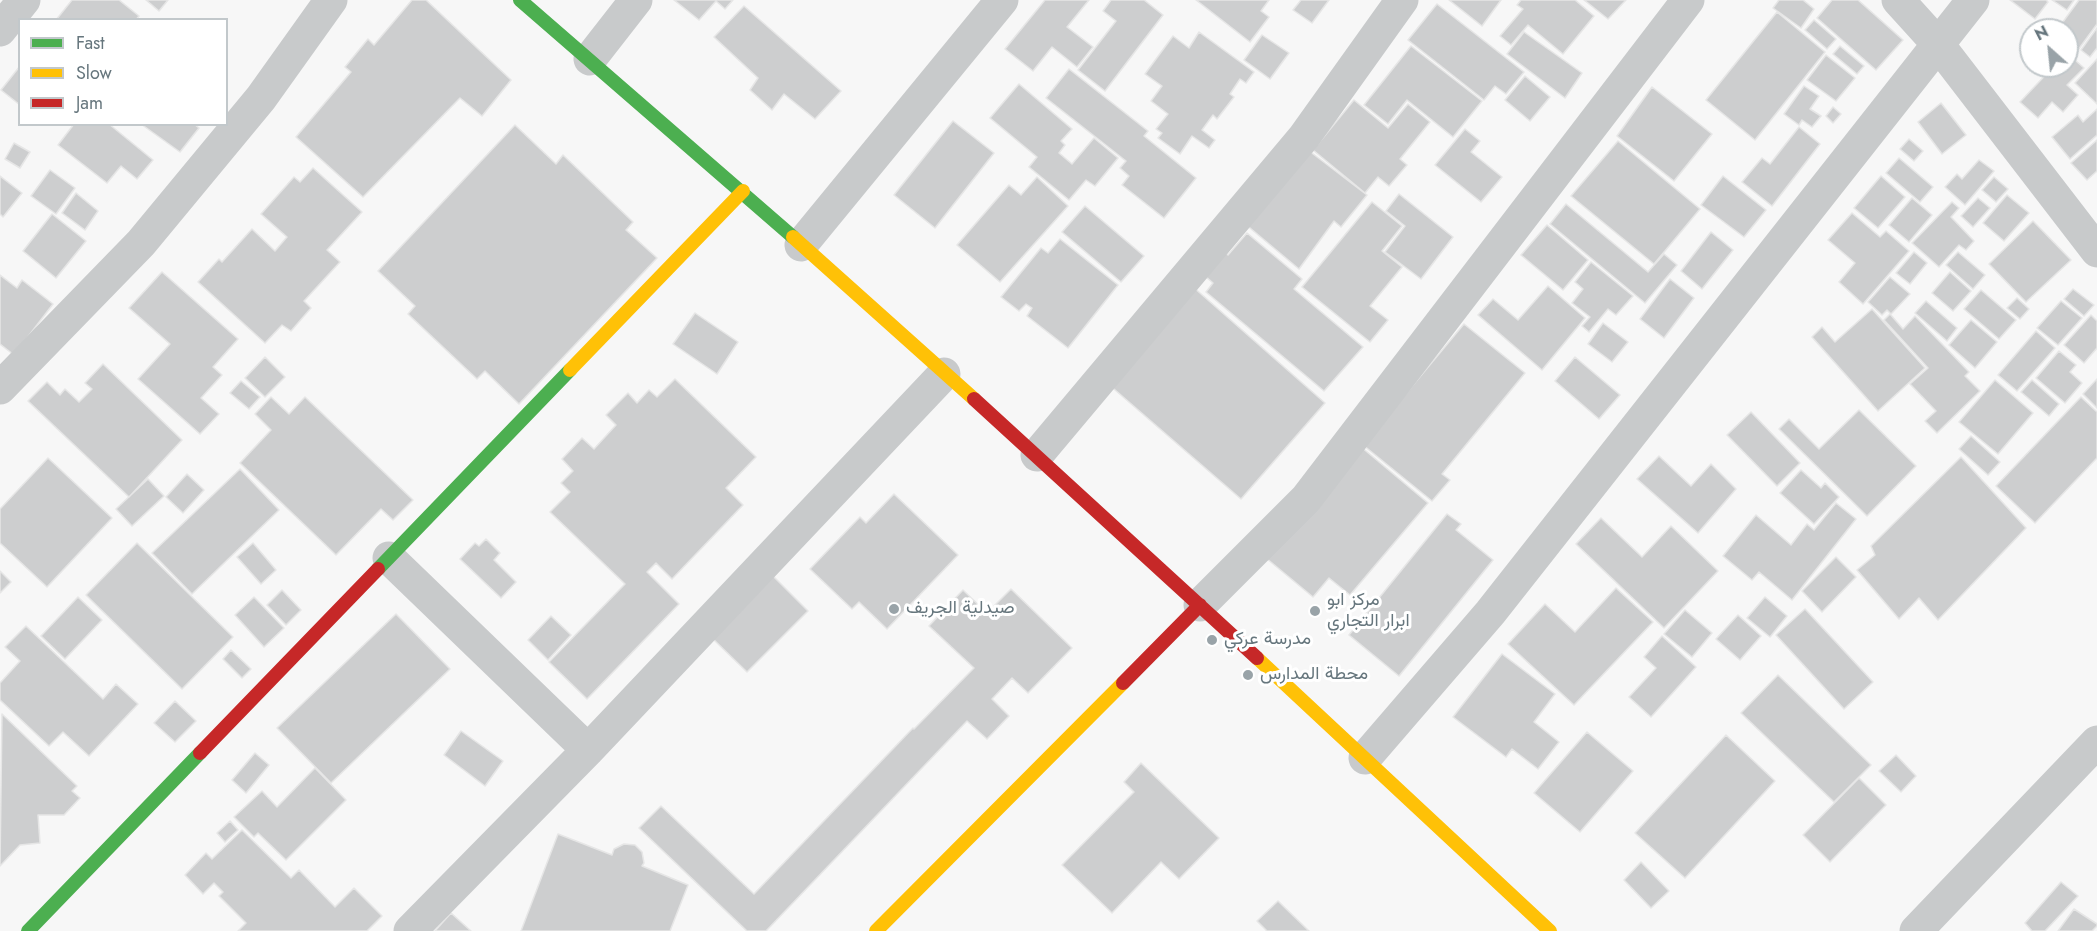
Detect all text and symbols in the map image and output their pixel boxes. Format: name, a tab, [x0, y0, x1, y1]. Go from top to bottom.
legend	[18, 18, 228, 126]
north arrow	[2019, 18, 2079, 78]
text: N	[2031, 20, 2052, 46]
text: Fast	[76, 30, 105, 56]
text: Slow	[76, 60, 112, 86]
text: Jam	[76, 90, 103, 116]
place label: مركز ابو ابرار التجاري	[1327, 590, 1410, 632]
place label: صيدلية الجريف	[906, 598, 1015, 620]
marker: صيدلية الجريف	[887, 602, 901, 616]
marker: مركز ابو ابرار التجاري	[1308, 604, 1322, 618]
place label: مدرسة عركي	[1224, 629, 1311, 651]
marker: مدرسة عركي	[1205, 633, 1219, 647]
place label: محطة المدارس	[1260, 664, 1368, 686]
marker: محطة المدارس	[1241, 668, 1255, 682]

